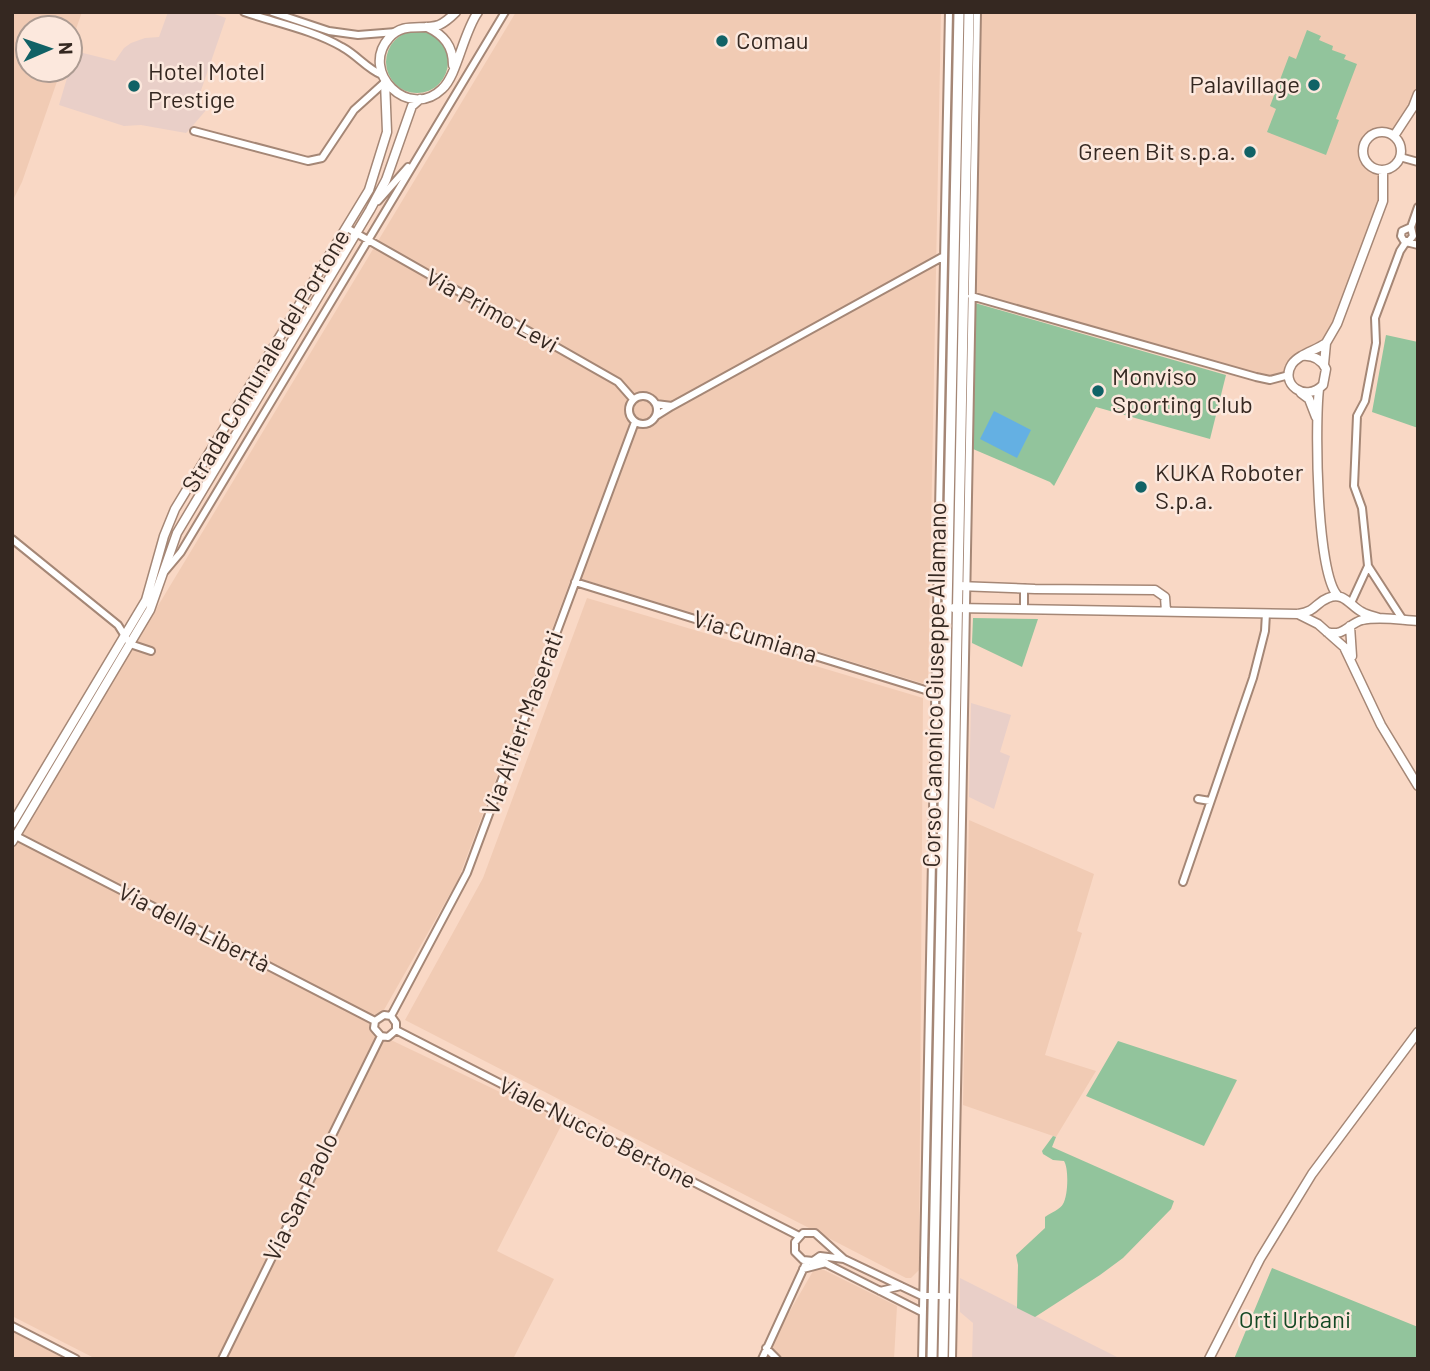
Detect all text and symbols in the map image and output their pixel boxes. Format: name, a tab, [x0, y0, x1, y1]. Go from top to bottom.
north arrow	[14, 14, 84, 84]
place label: Comau	[736, 25, 809, 54]
marker: Comau	[714, 33, 730, 49]
text: N	[55, 42, 78, 55]
place label: Hotel Motel Prestige	[148, 56, 265, 113]
place label: Palavillage	[1190, 69, 1300, 98]
marker: Palavillage	[1306, 77, 1322, 93]
marker: Hotel Motel Prestige	[126, 78, 142, 94]
place label: Green Bit s.p.a.	[1078, 136, 1236, 165]
marker: Green Bit s.p.a.	[1242, 144, 1258, 160]
street label: Strada Comunale del Portone	[175, 223, 355, 497]
street label: Via Primo Levi	[421, 261, 564, 358]
place label: Monviso Sporting Club	[1112, 361, 1253, 418]
marker: Monviso Sporting Club	[1090, 383, 1106, 399]
place label: KUKA Roboter S.p.a.	[1155, 457, 1304, 514]
marker: KUKA Roboter S.p.a.	[1133, 479, 1149, 495]
street label: Corso Canonico Giuseppe Allamano	[916, 502, 951, 868]
street label: Via Cumiana	[690, 603, 821, 668]
street label: Via Alfieri Maserati	[475, 626, 568, 819]
street label: Via della Libertà	[114, 876, 276, 977]
street label: Viale Nuccio Bertone	[494, 1069, 701, 1194]
street label: Via San Paolo	[256, 1127, 343, 1265]
park label: Orti Urbani	[1239, 1304, 1351, 1333]

